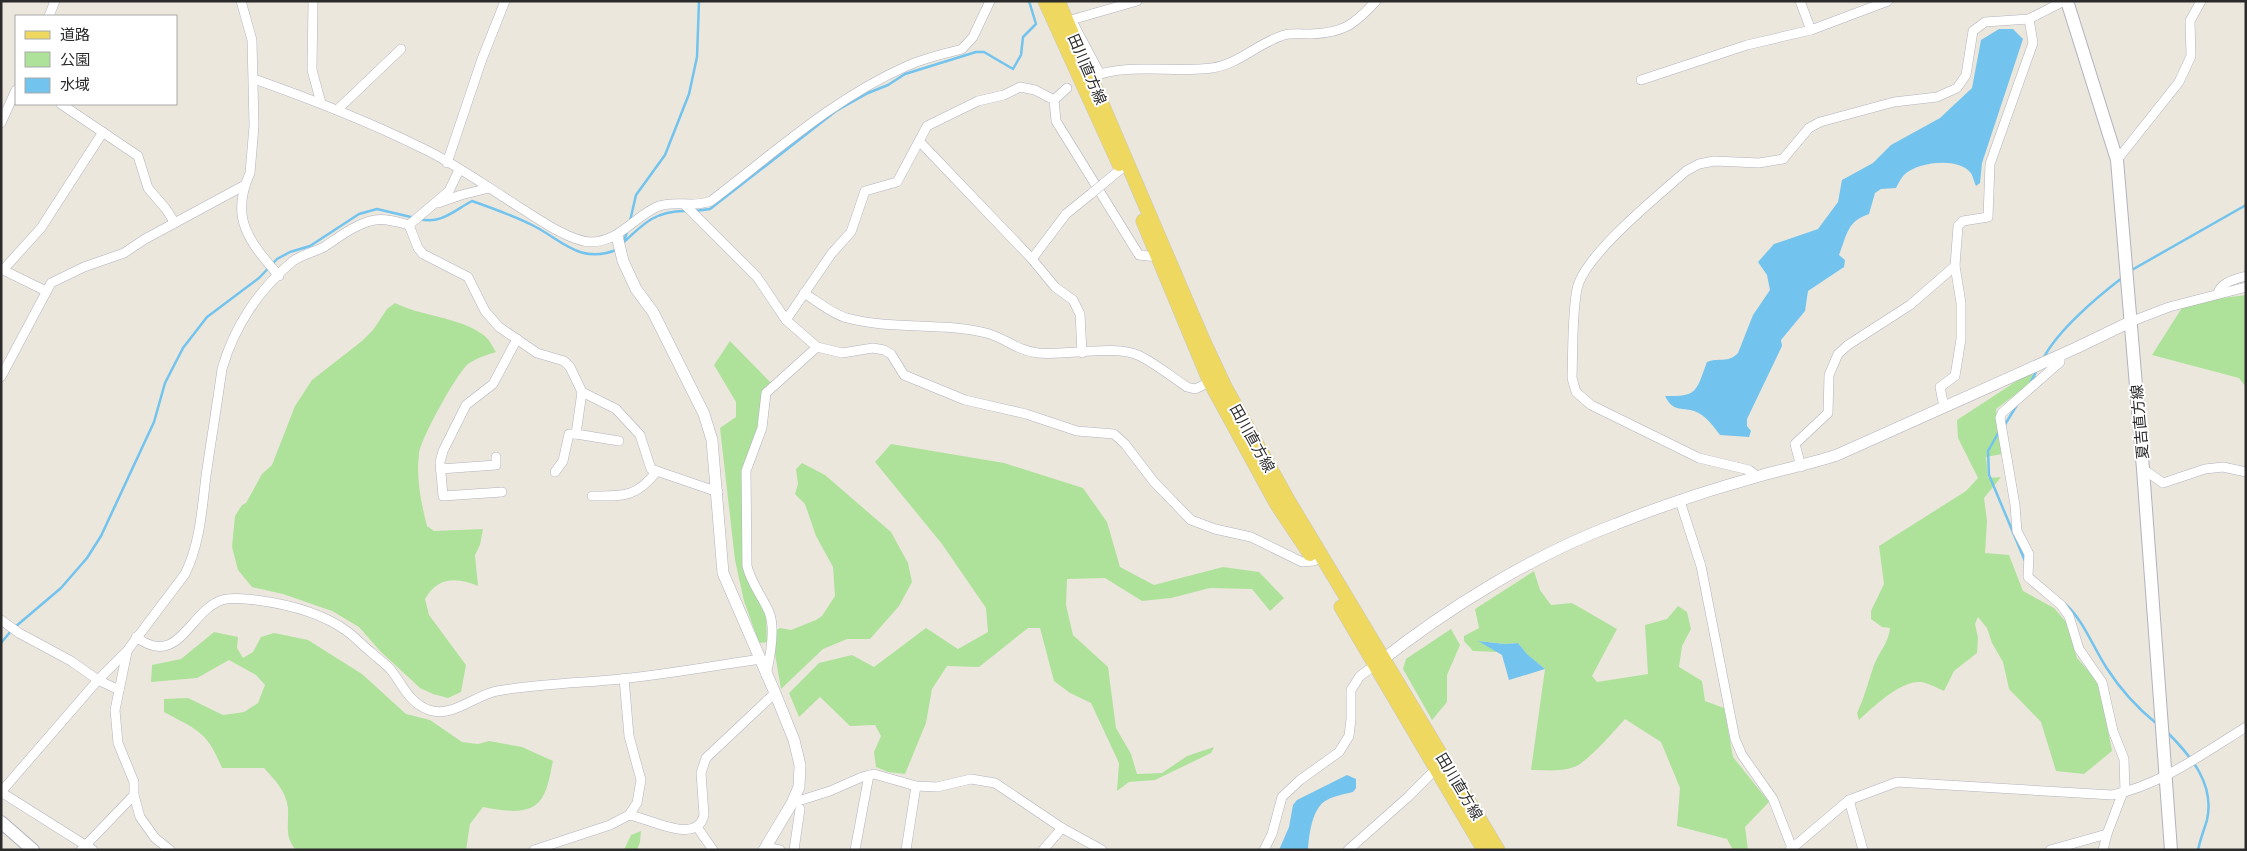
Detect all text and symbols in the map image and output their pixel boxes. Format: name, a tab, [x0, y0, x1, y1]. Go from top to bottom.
legend	[15, 15, 178, 105]
text: 道路	[60, 24, 90, 44]
street label: 田川直方線	[1064, 31, 1112, 107]
text: 公園	[60, 49, 90, 69]
text: 水域	[60, 74, 90, 94]
street label: 夏吉直方線	[2126, 384, 2152, 460]
street label: 田川直方線	[1226, 400, 1280, 476]
street label: 田川直方線	[1432, 749, 1488, 823]

